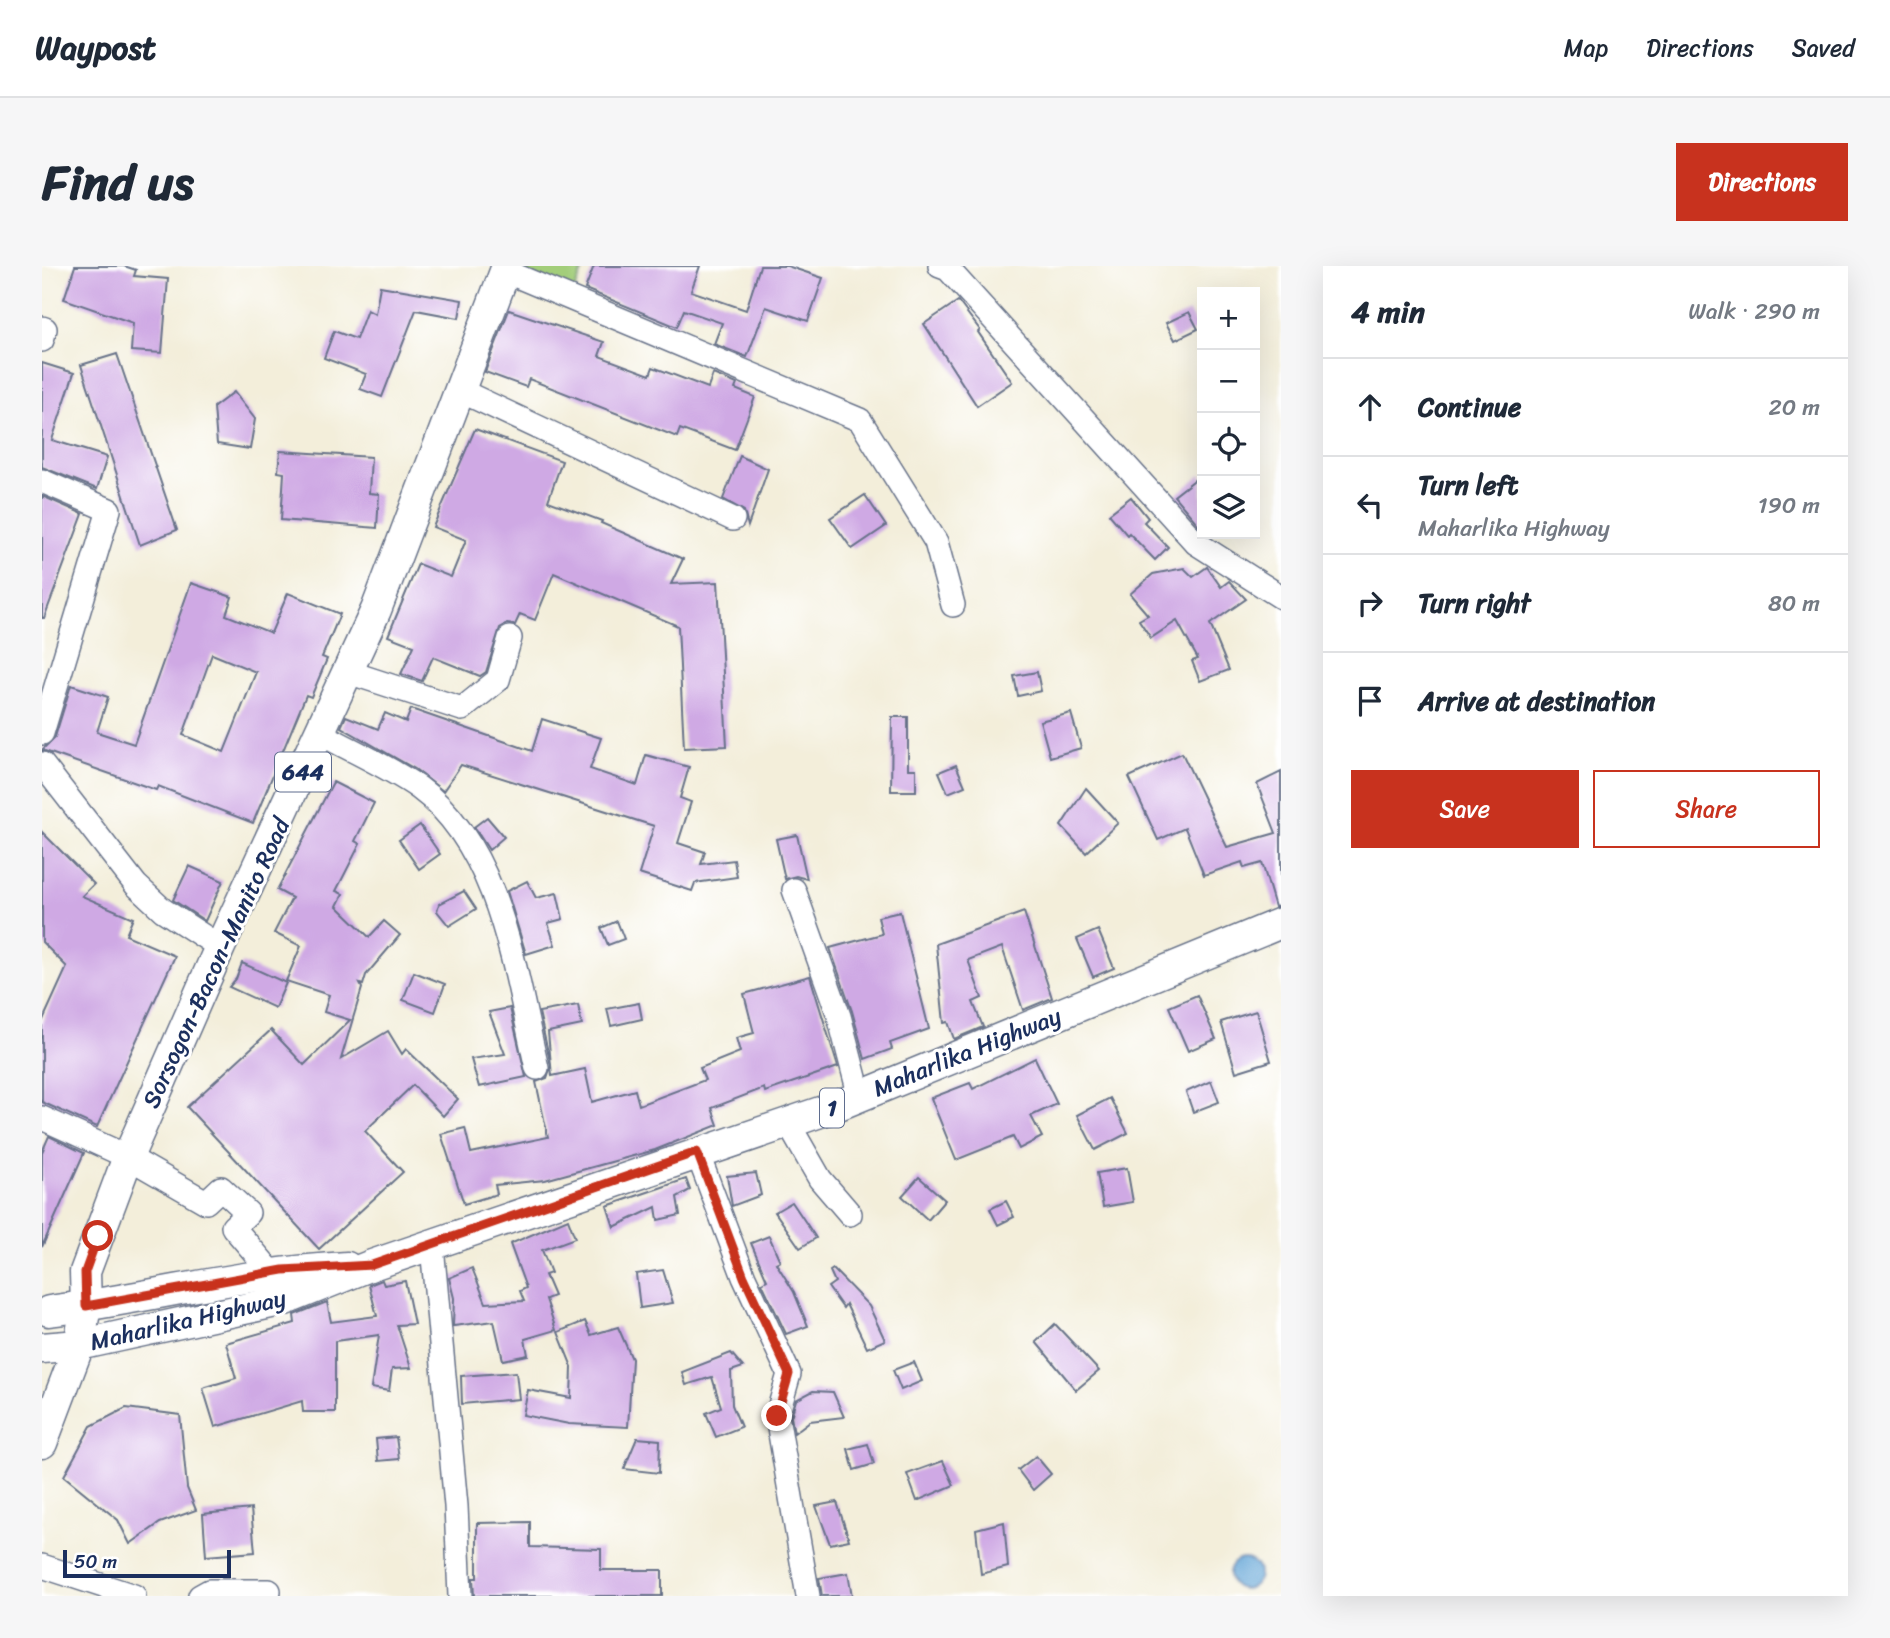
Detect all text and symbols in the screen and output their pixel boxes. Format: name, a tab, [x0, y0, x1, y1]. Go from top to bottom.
text: Waypost	[35, 19, 156, 77]
text: Map	[1564, 27, 1608, 69]
text: Directions	[1646, 27, 1754, 69]
text: Saved	[1792, 27, 1855, 69]
text: Find us	[42, 139, 194, 226]
button: Directions	[1676, 143, 1848, 221]
text: 4 min	[1351, 285, 1425, 339]
map controls	[1197, 287, 1260, 539]
button: +	[1197, 287, 1260, 350]
text: Walk · 290 m	[1688, 291, 1820, 332]
button: −	[1197, 350, 1260, 413]
text: Continue	[1418, 384, 1521, 430]
text: 20 m	[1769, 387, 1820, 428]
icon: ahead	[1351, 388, 1389, 426]
button: locate	[1197, 413, 1260, 476]
text: Turn left	[1418, 462, 1518, 508]
button: layers	[1197, 476, 1260, 539]
text: 190 m	[1758, 485, 1820, 526]
icon: left	[1351, 486, 1389, 524]
text: Maharlika Highway	[1418, 508, 1610, 549]
text: Turn right	[1418, 580, 1531, 626]
text: 80 m	[1768, 583, 1820, 624]
icon: right	[1351, 584, 1389, 622]
text: Arrive at destination	[1418, 678, 1655, 724]
icon: arrive	[1351, 682, 1389, 720]
road number: 644	[275, 752, 331, 792]
button: Save	[1351, 770, 1579, 848]
button: Share	[1593, 770, 1820, 848]
street label: Sorsogon-Bacon-Manito Road	[130, 810, 302, 1115]
street label: Maharlika Highway	[866, 995, 1068, 1109]
road number: 1	[820, 1088, 844, 1128]
route start	[82, 1220, 113, 1251]
street label: Maharlika Highway	[86, 1277, 291, 1363]
route end	[761, 1400, 792, 1431]
text: 50 m	[74, 1545, 117, 1578]
scale bar	[63, 1547, 231, 1579]

